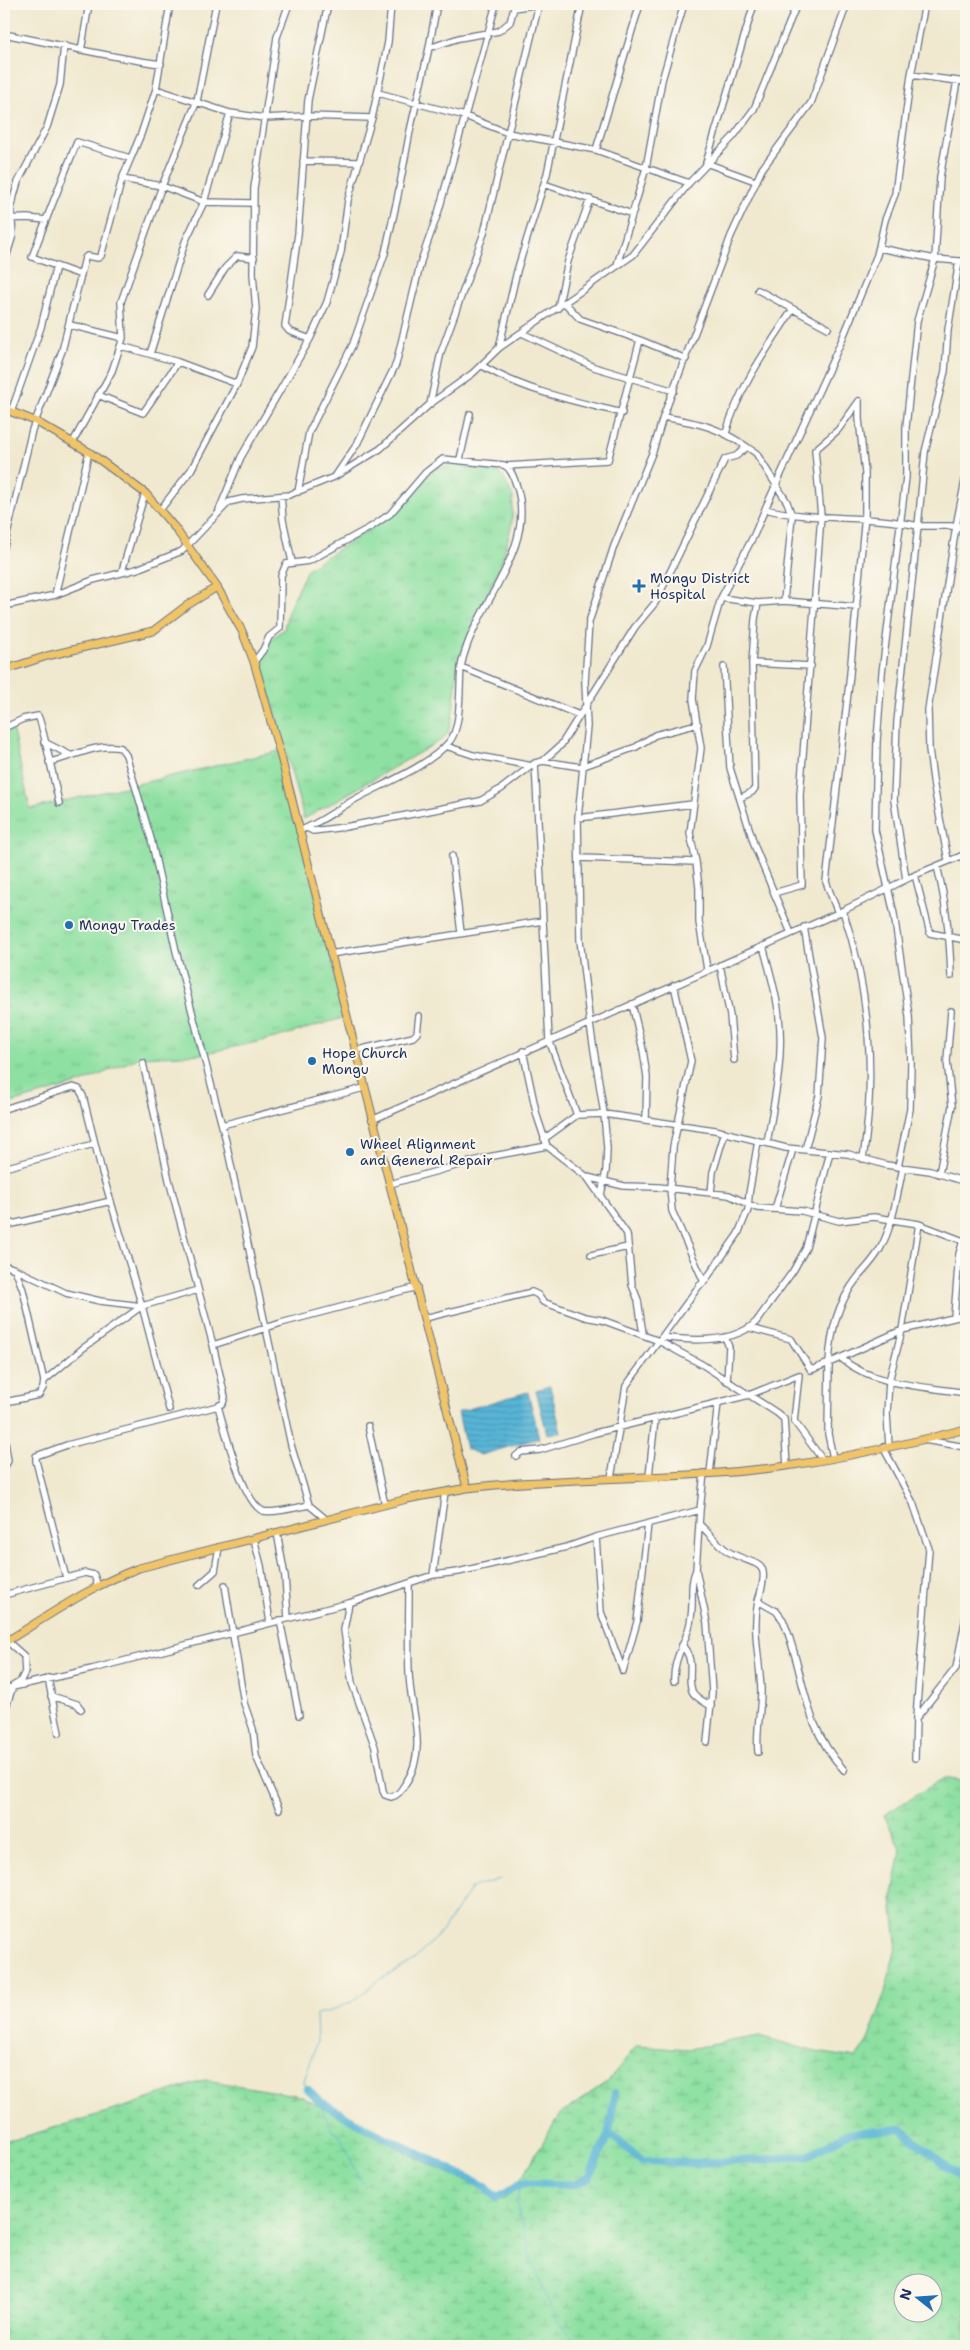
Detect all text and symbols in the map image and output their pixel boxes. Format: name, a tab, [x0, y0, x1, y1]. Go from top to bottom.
place label: Mongu District Hospital	[650, 569, 750, 603]
marker: Mongu District Hospital	[632, 579, 646, 593]
place label: Mongu Trades	[79, 916, 176, 934]
marker: Mongu Trades	[63, 919, 75, 931]
place label: Hope Church Mongu	[322, 1044, 407, 1078]
marker: Hope Church Mongu	[306, 1055, 318, 1067]
place label: Wheel Alignment and General Repair	[360, 1135, 493, 1169]
marker: Wheel Alignment and General Repair	[344, 1146, 356, 1158]
north arrow	[892, 2272, 942, 2322]
text: N	[895, 2286, 916, 2302]

